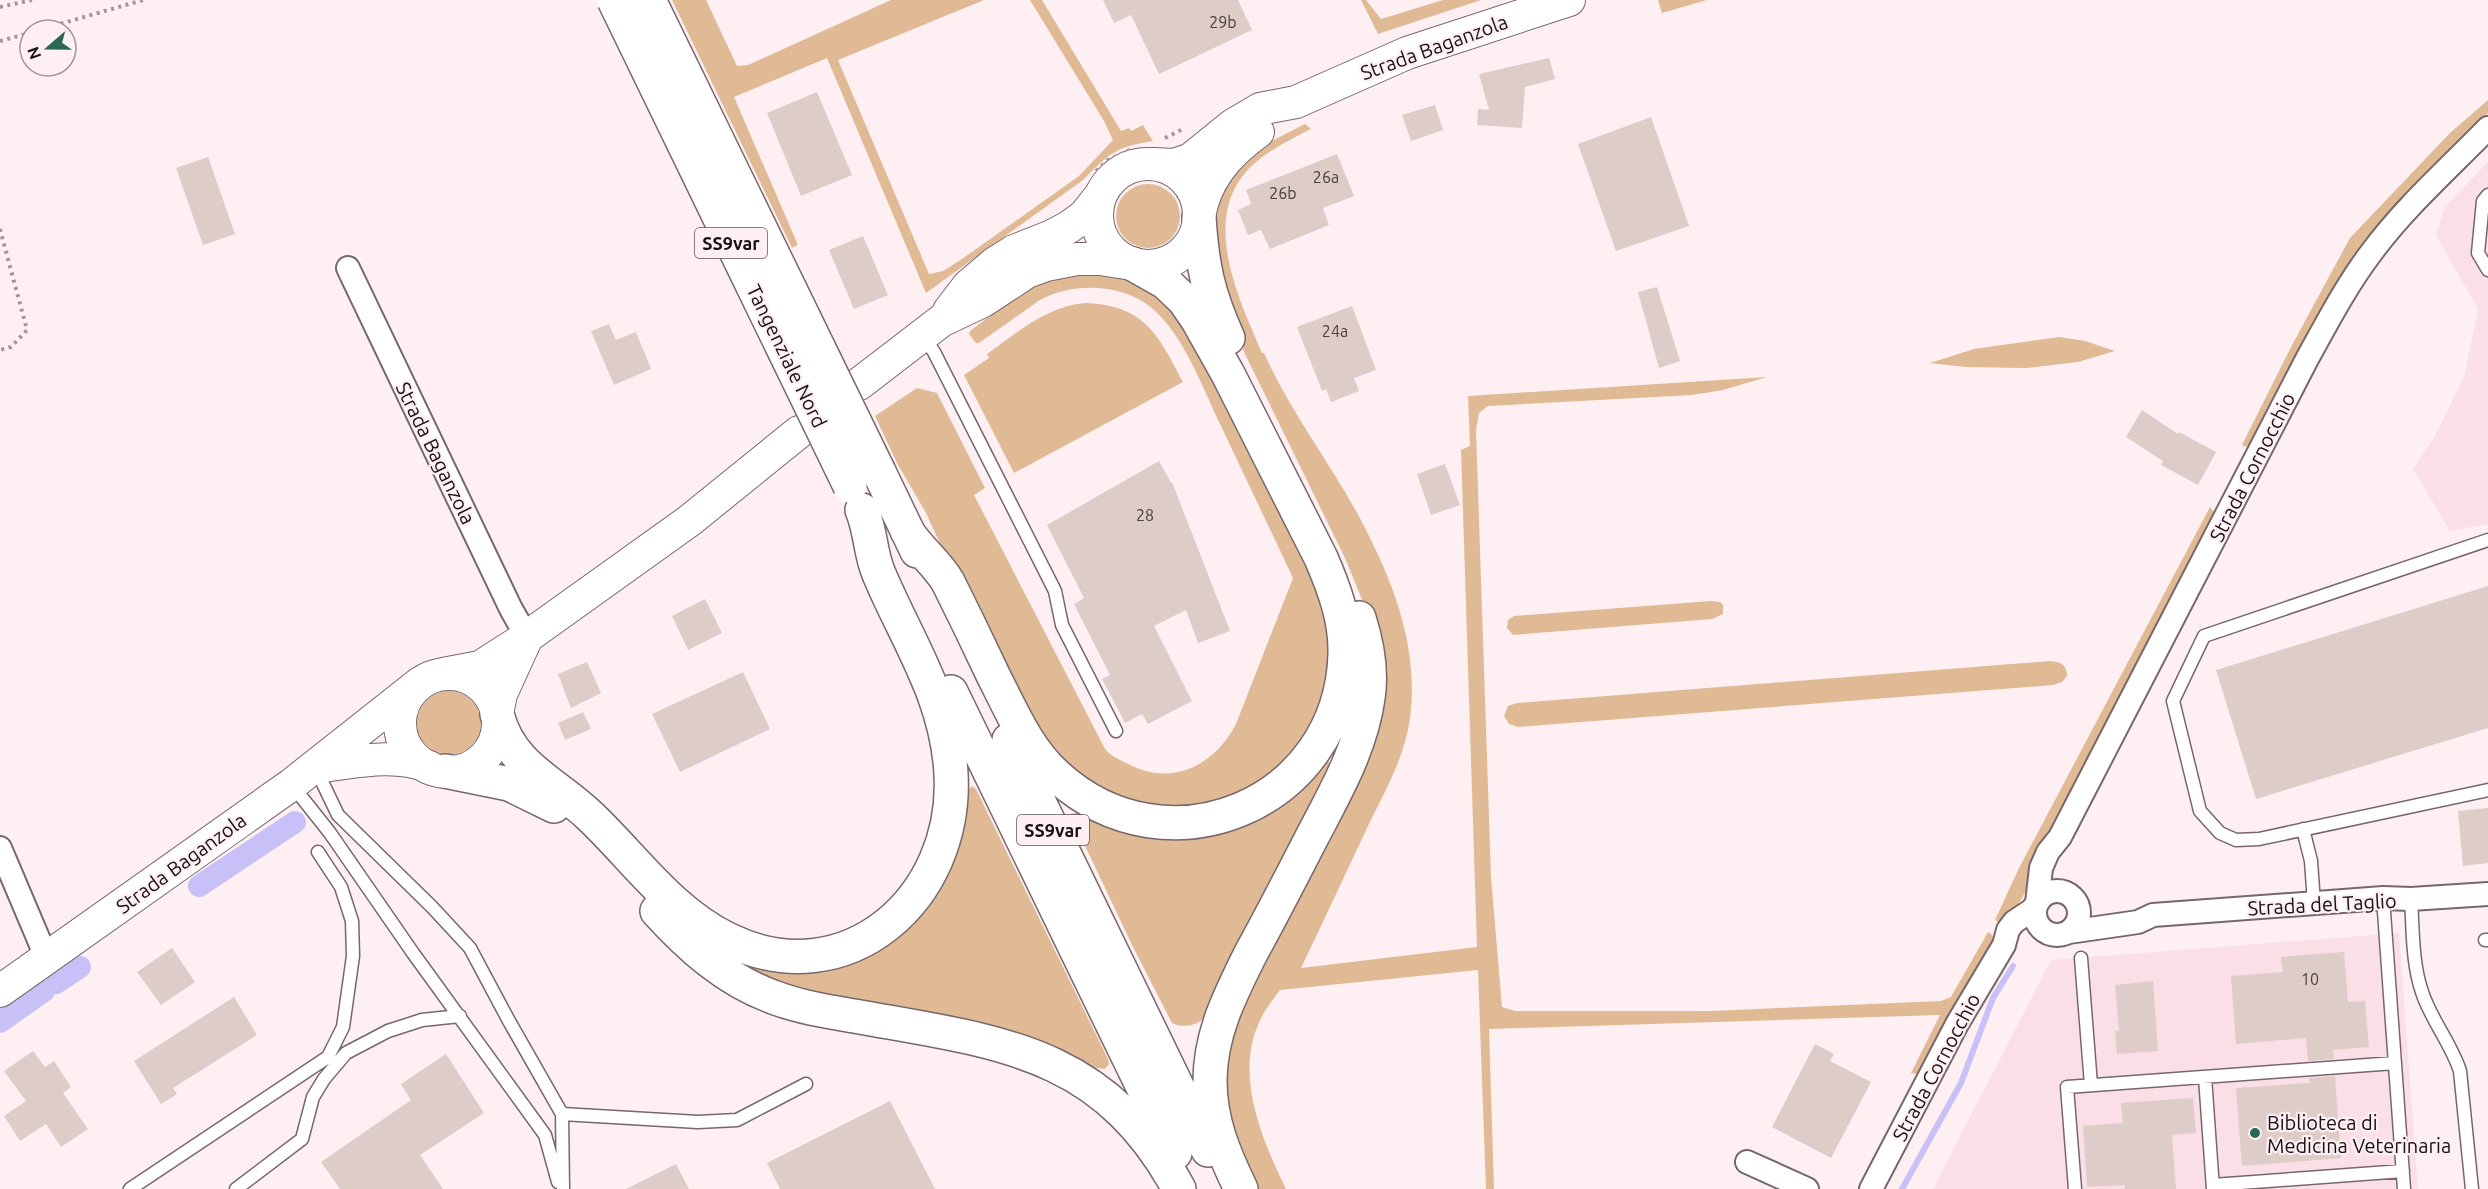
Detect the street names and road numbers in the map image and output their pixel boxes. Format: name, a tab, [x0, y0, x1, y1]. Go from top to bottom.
street label: Strada Baganzola	[1357, 10, 1511, 84]
road number: SS9var	[695, 228, 767, 258]
street label: Tangenziale Nord	[742, 281, 832, 431]
street label: Strada Baganzola	[392, 378, 480, 528]
street label: Strada Cornocchio	[2205, 389, 2299, 545]
street label: Strada Baganzola	[111, 808, 251, 918]
road number: SS9var	[1017, 815, 1089, 845]
street label: Strada del Taglio	[2247, 889, 2397, 919]
street label: Strada Cornocchio	[1887, 989, 1985, 1145]

